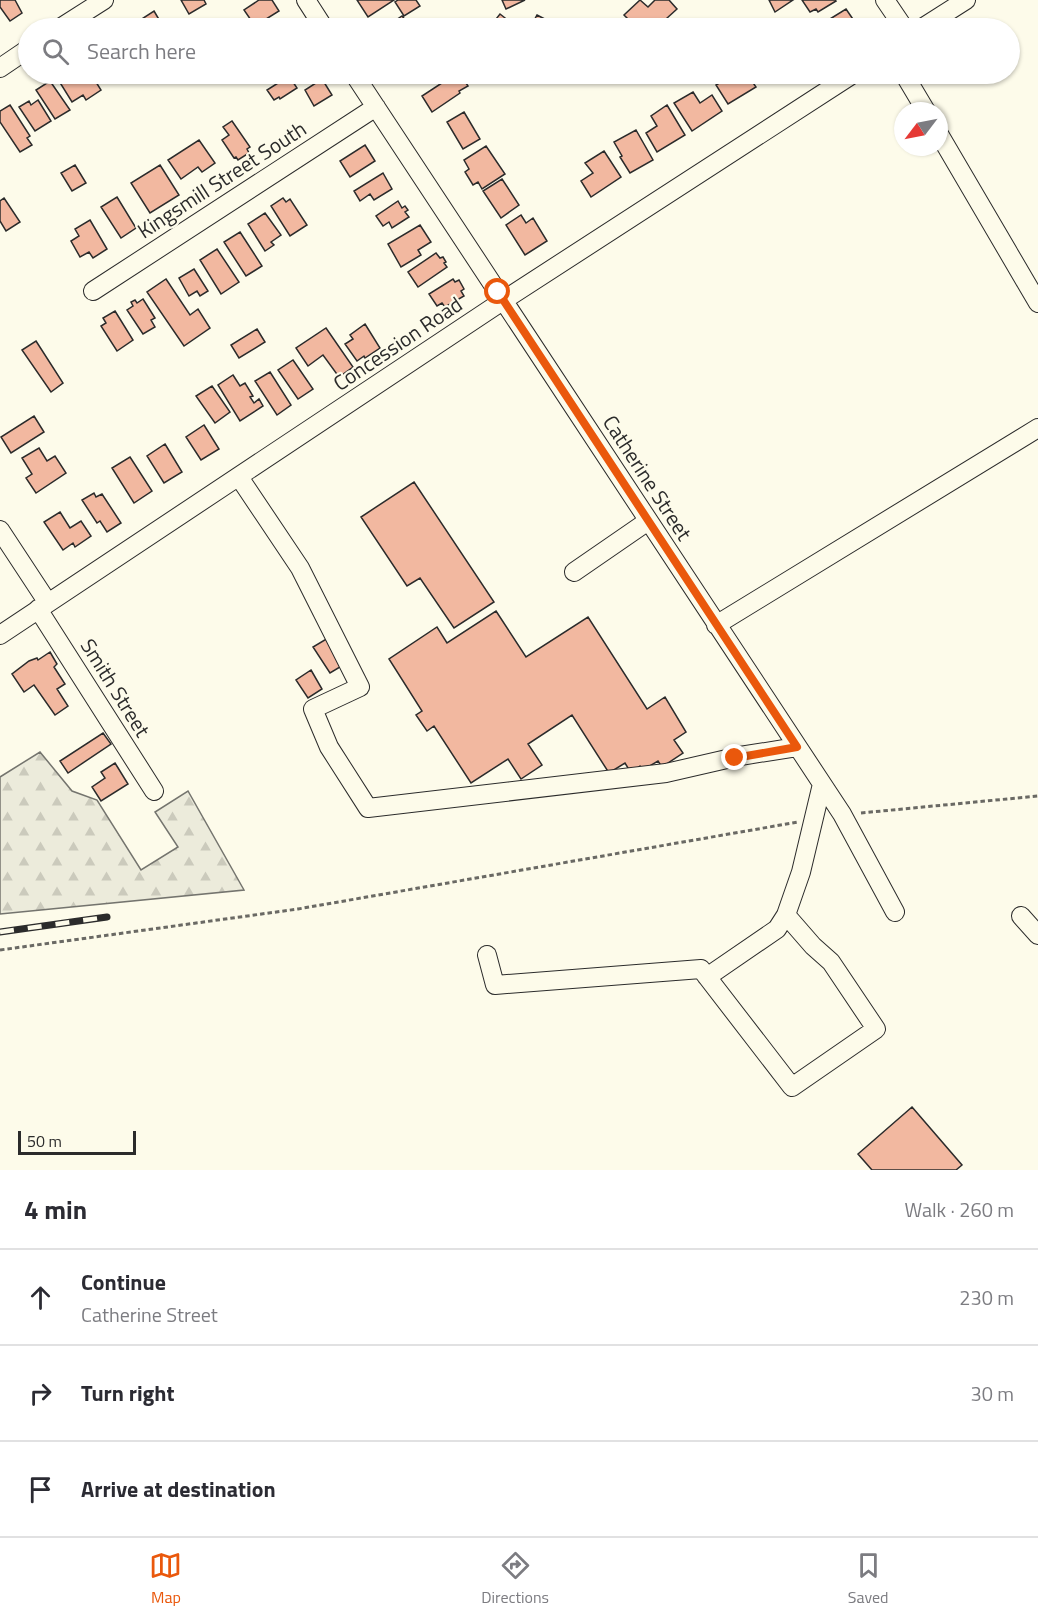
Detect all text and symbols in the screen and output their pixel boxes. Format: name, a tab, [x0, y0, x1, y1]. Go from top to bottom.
search box	[18, 18, 1020, 84]
text: Search here	[87, 34, 196, 68]
icon: search	[39, 35, 72, 68]
north arrow	[894, 102, 948, 156]
street label: Kingsmill Street South	[131, 112, 312, 246]
route start	[484, 278, 510, 304]
street label: Concession Road	[326, 288, 468, 398]
street label: Catherine Street	[595, 408, 701, 547]
street label: Smith Street	[73, 632, 159, 744]
route end	[721, 744, 747, 770]
scale bar	[18, 1128, 136, 1156]
text: 50 m	[27, 1129, 62, 1153]
text: 4 min	[24, 1190, 87, 1229]
text: Walk · 260 m	[905, 1194, 1014, 1225]
text: Continue	[81, 1265, 166, 1299]
icon: ahead	[24, 1281, 57, 1314]
text: 230 m	[959, 1282, 1014, 1313]
text: Catherine Street	[81, 1299, 218, 1330]
text: Turn right	[81, 1376, 175, 1410]
icon: right	[24, 1377, 57, 1410]
text: 30 m	[970, 1378, 1014, 1409]
text: Arrive at destination	[81, 1472, 276, 1506]
icon: arrive	[24, 1473, 57, 1506]
tab: Map	[149, 1549, 182, 1609]
tab: Directions	[481, 1549, 549, 1609]
tab: Saved	[848, 1549, 889, 1609]

